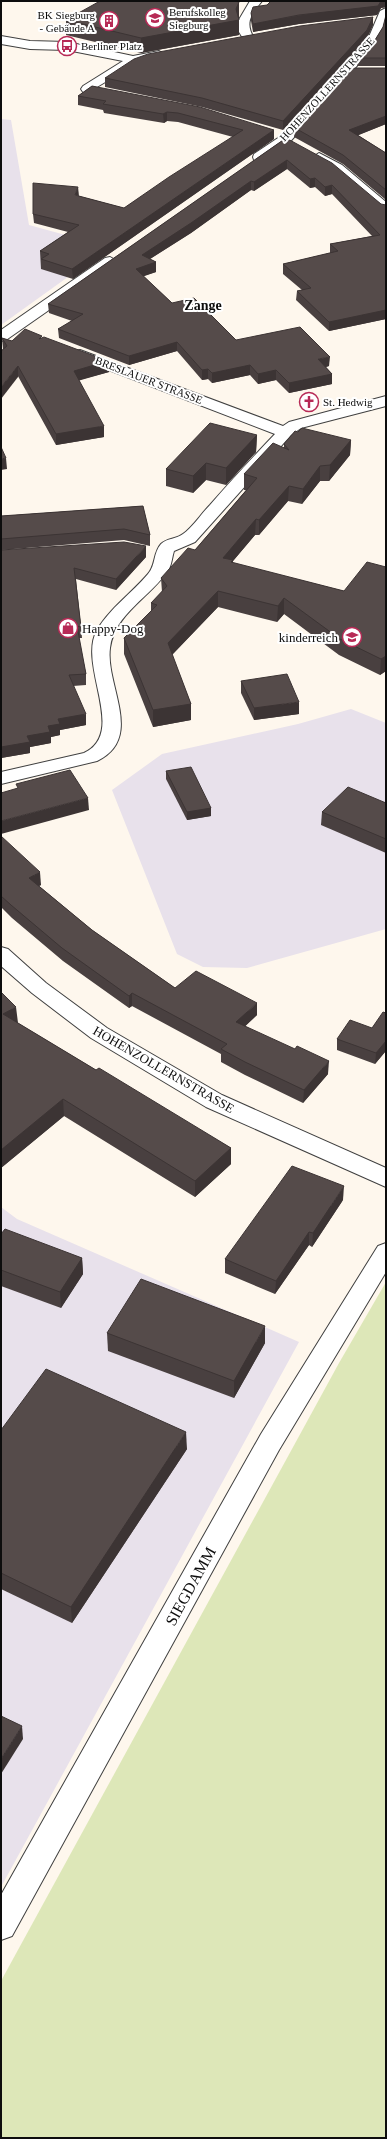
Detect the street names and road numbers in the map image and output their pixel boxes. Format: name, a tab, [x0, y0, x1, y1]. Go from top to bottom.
street label: HOHENZOLLERNSTRASSE	[277, 34, 377, 143]
street label: BRESLAUER STRASSE	[94, 354, 205, 406]
street label: HOHENZOLLERNSTRASSE	[91, 1023, 237, 1116]
street label: SIEGDAMM	[162, 1544, 219, 1628]

